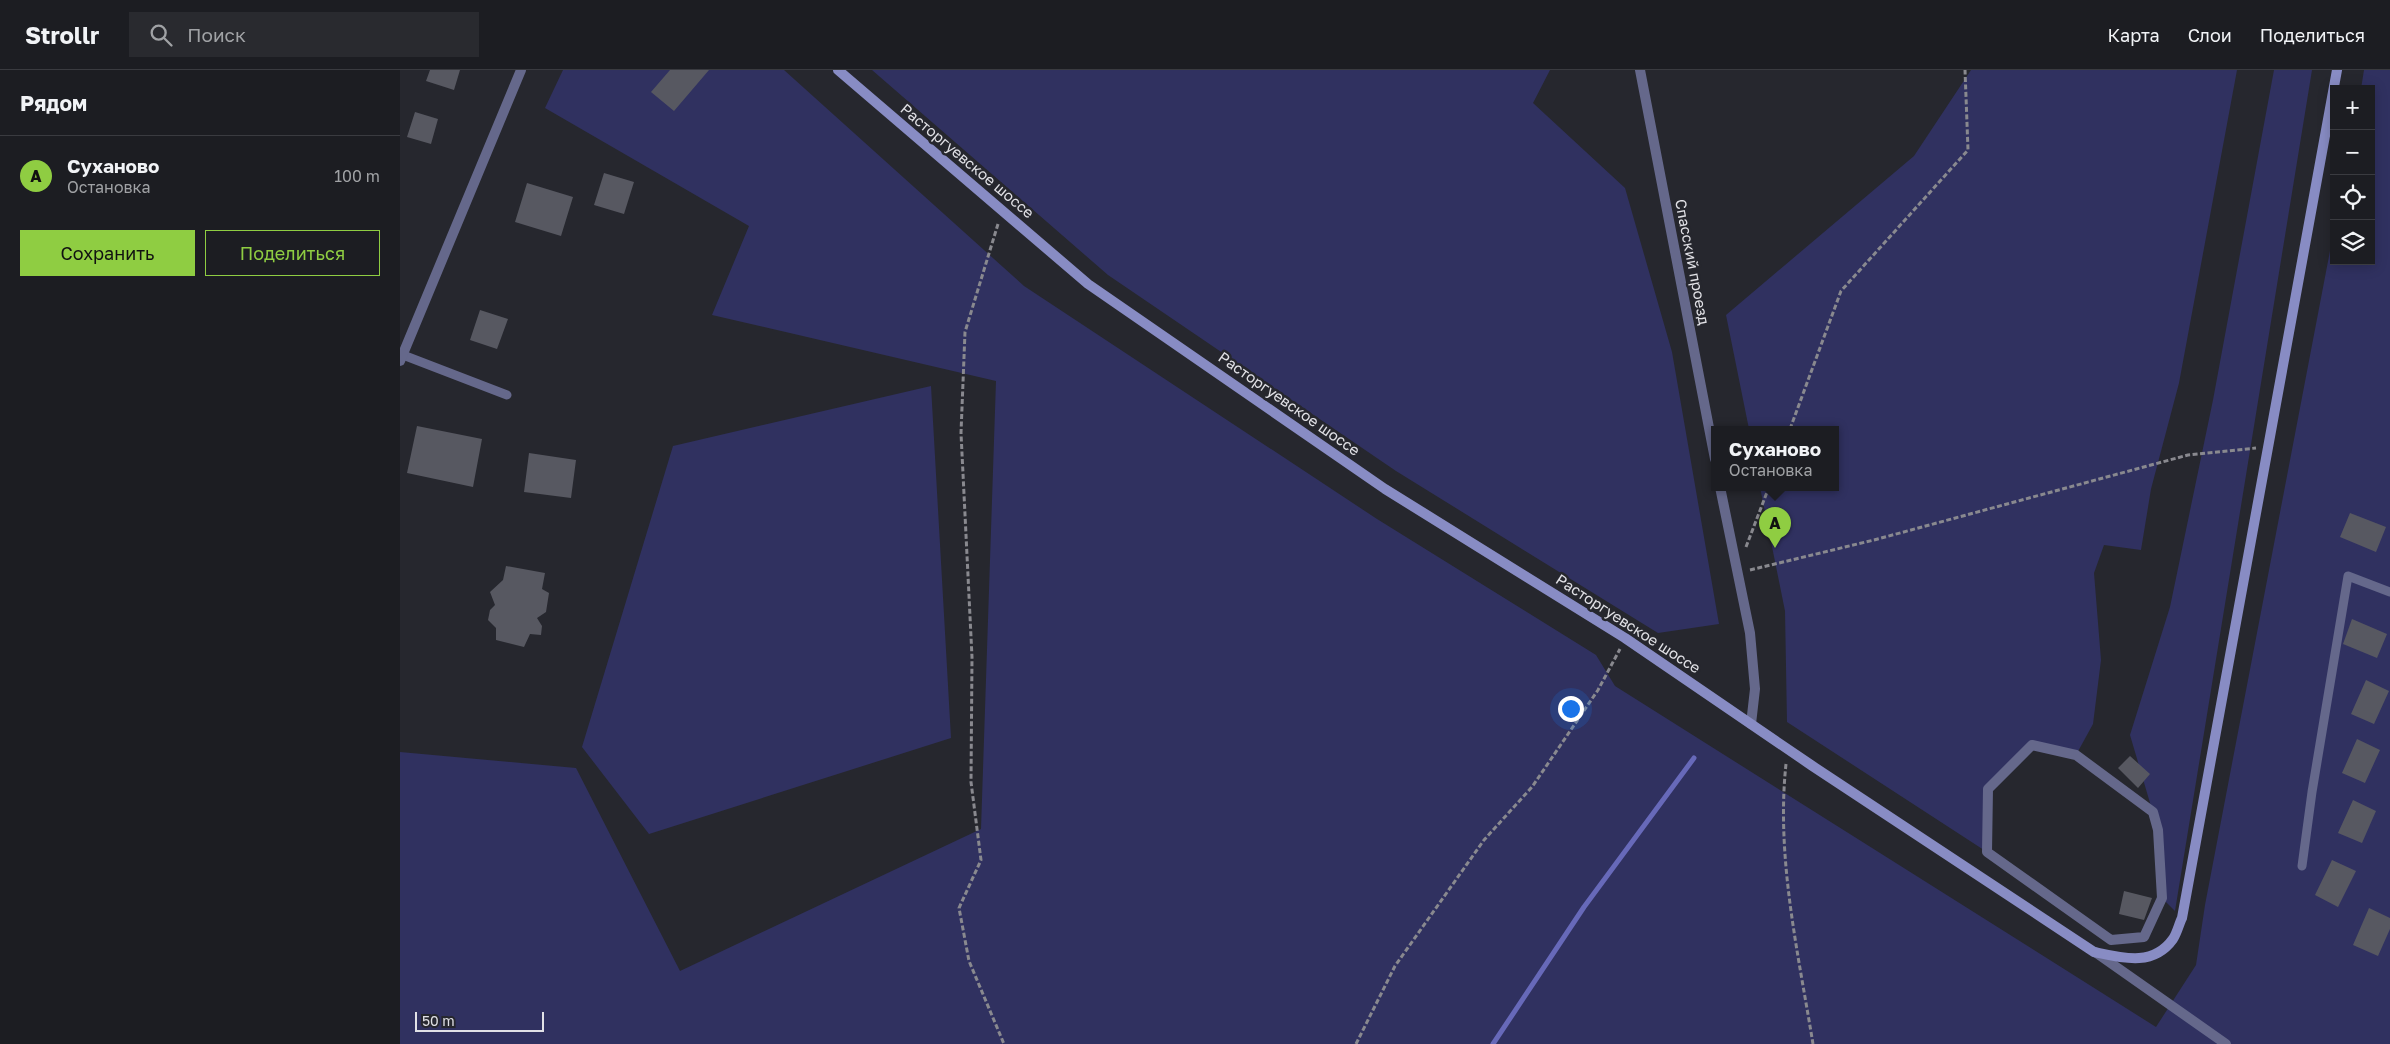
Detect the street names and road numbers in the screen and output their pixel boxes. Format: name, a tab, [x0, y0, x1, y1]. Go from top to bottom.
street label: Расторгуевское шоссе	[897, 99, 1038, 221]
street label: Спасский проезд	[1672, 197, 1714, 326]
street label: Расторгуевское шоссе	[1215, 347, 1364, 459]
street label: Расторгуевское шоссе	[1553, 570, 1704, 677]

